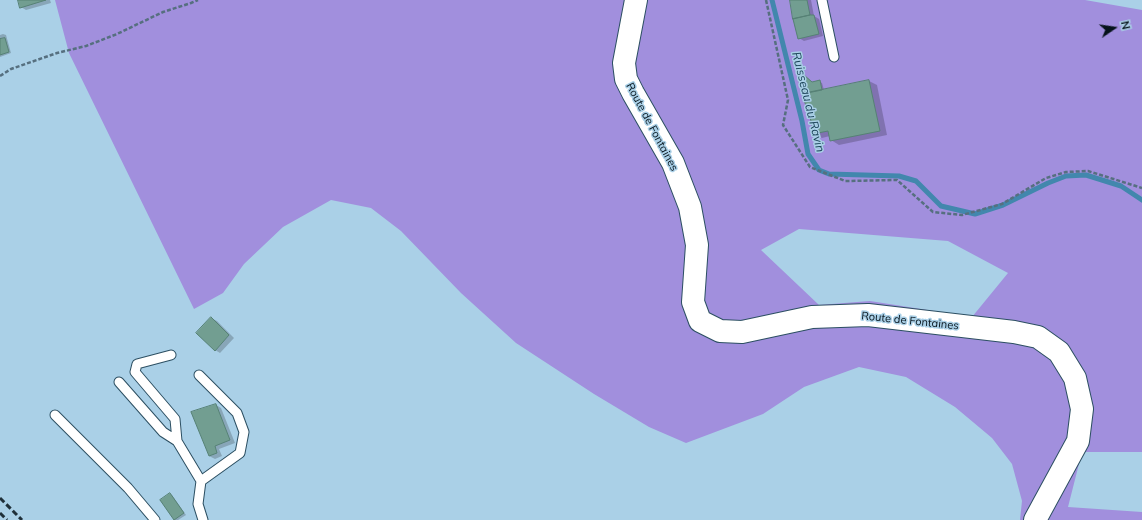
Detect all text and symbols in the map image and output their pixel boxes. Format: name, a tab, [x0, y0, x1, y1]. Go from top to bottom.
north arrow	[1094, 8, 1134, 48]
text: N	[1118, 20, 1133, 31]
water label: Ruisseau du Ravin	[789, 50, 827, 154]
street label: Route de Fontaines	[623, 81, 681, 173]
street label: Route de Fontaines	[861, 309, 959, 333]

